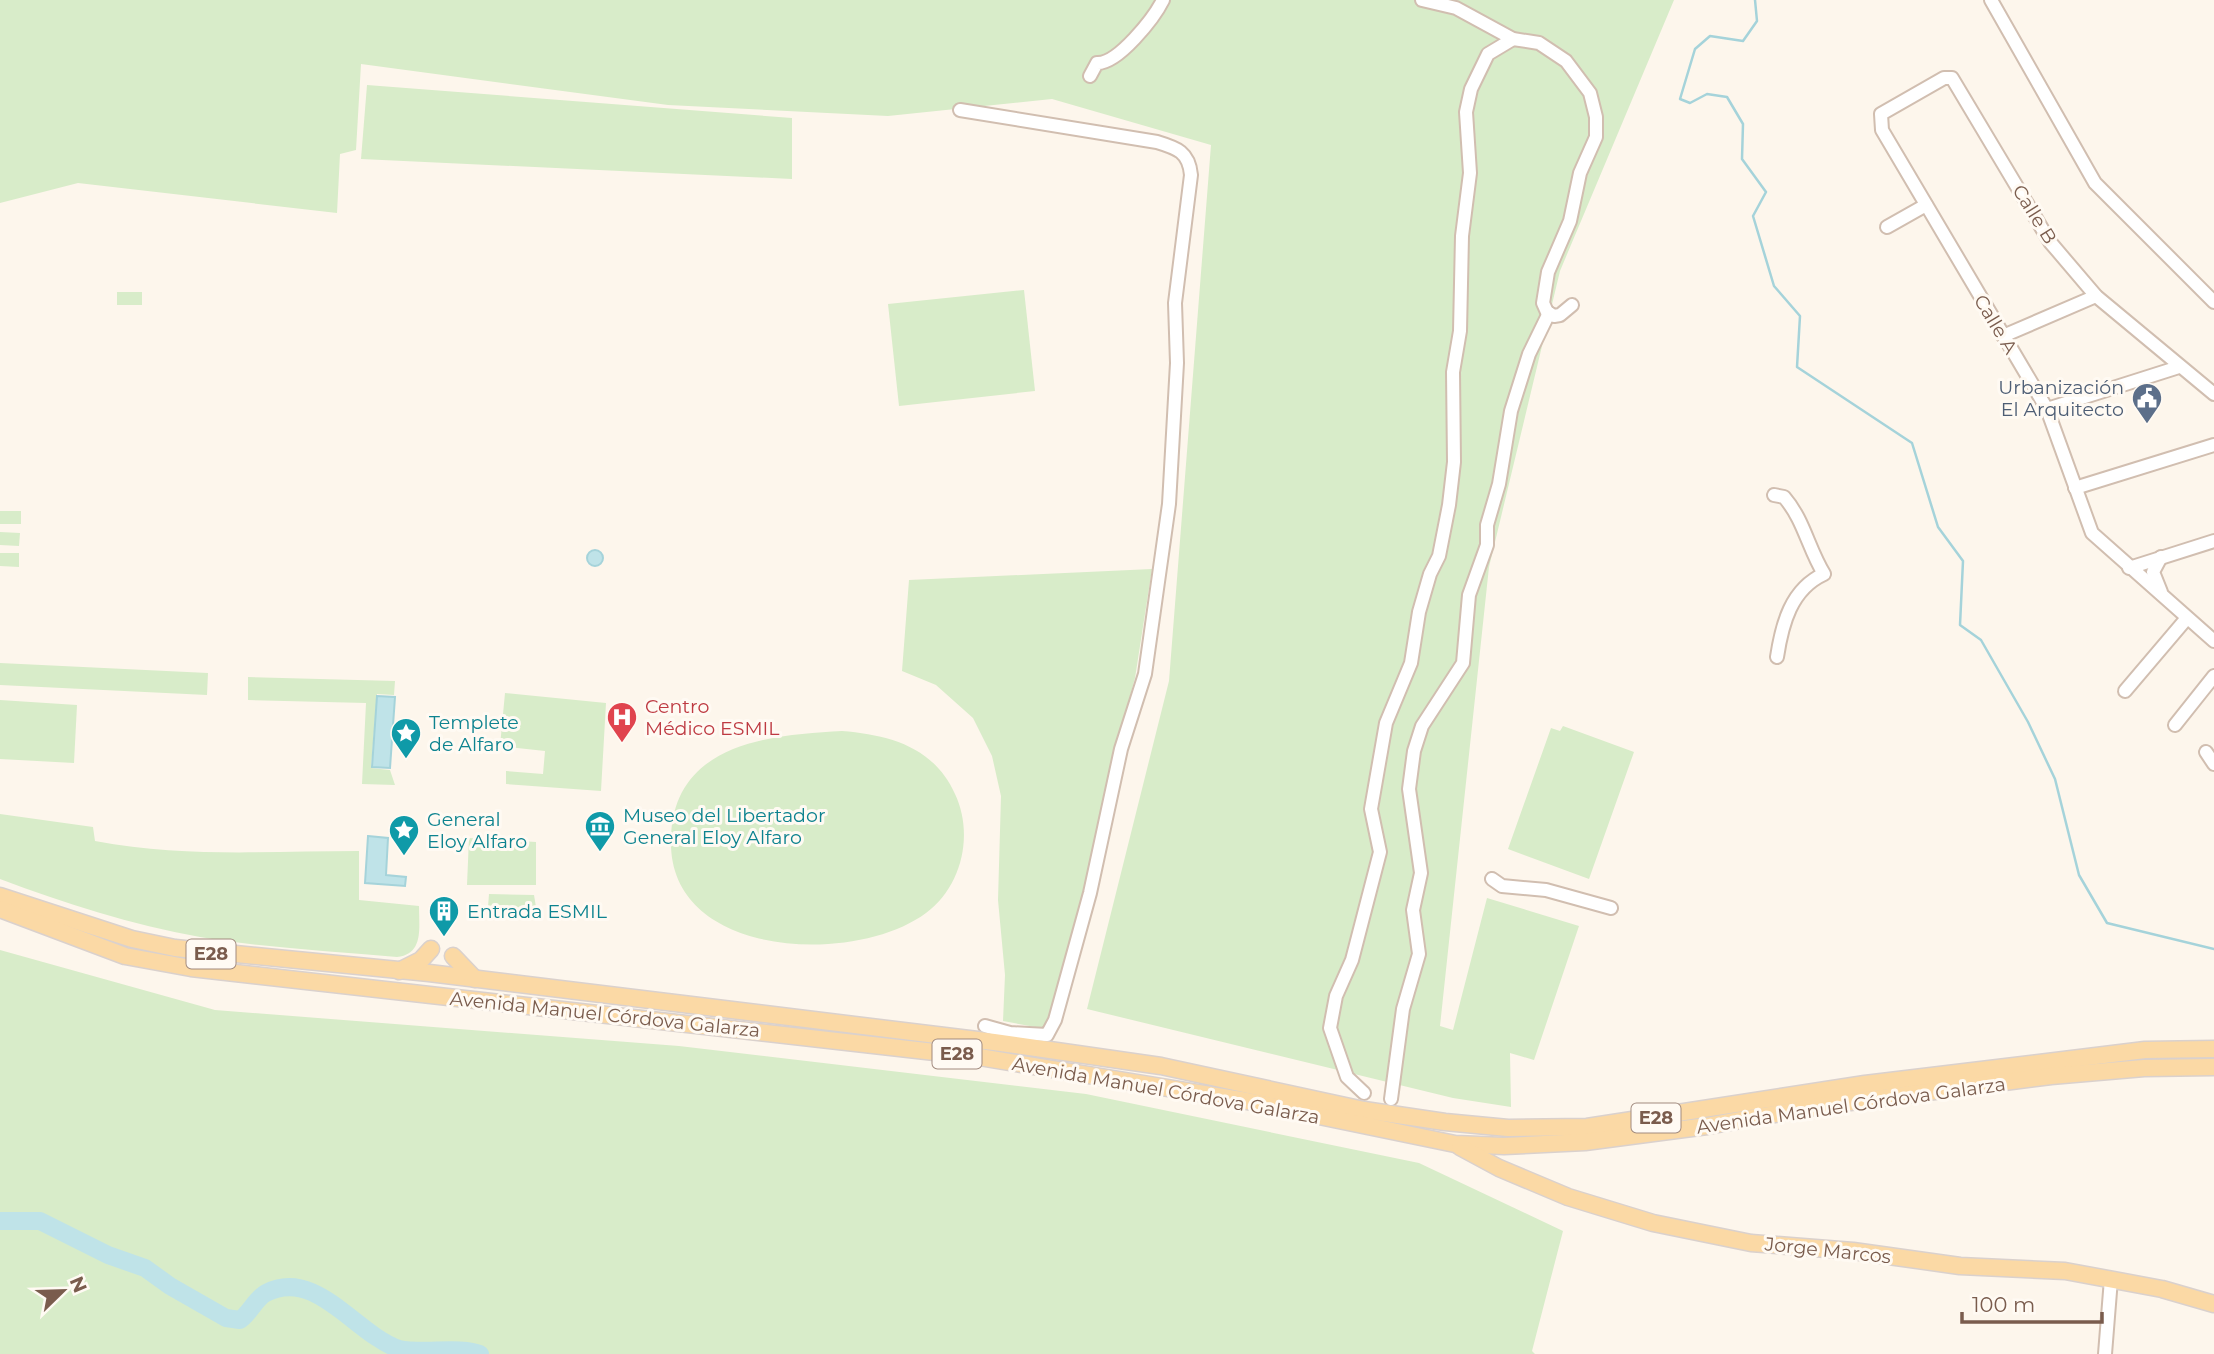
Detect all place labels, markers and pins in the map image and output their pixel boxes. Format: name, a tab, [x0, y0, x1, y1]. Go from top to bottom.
place label: Urbanización El Arquitecto	[1998, 376, 2124, 421]
public building icon: Urbanización El Arquitecto	[2130, 381, 2164, 425]
place label: Centro Médico ESMIL	[645, 695, 780, 740]
hospital icon: Centro Médico ESMIL	[605, 700, 639, 744]
place label: Templete de Alfaro	[429, 711, 519, 756]
place icon: Templete de Alfaro	[389, 716, 423, 760]
place label: Museo del Libertador General Eloy Alfaro	[623, 804, 826, 849]
place label: General Eloy Alfaro	[427, 808, 527, 853]
museum icon: Museo del Libertador General Eloy Alfaro	[583, 809, 617, 853]
place icon: General Eloy Alfaro	[387, 813, 421, 857]
building icon: Entrada ESMIL	[427, 894, 461, 938]
place label: Entrada ESMIL	[467, 900, 608, 923]

